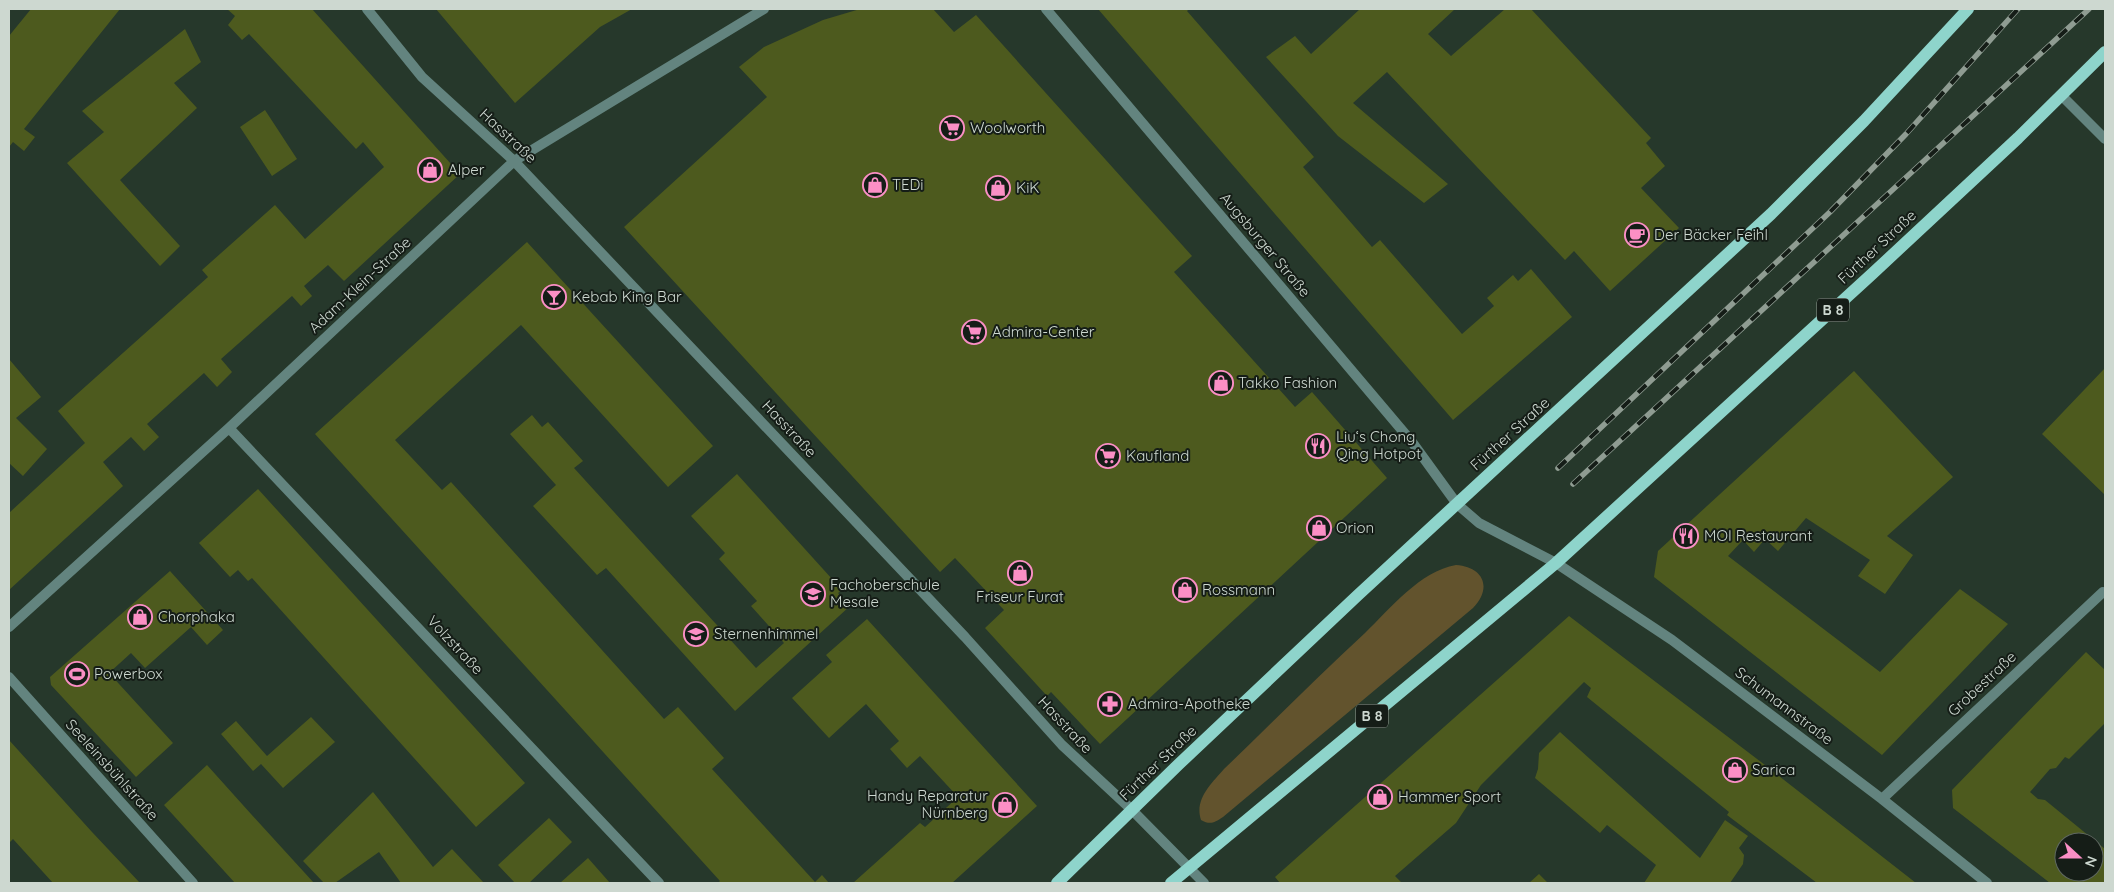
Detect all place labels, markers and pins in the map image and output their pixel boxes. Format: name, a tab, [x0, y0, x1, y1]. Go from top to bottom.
supermarket icon: Woolworth	[939, 115, 965, 141]
place label: Woolworth	[970, 118, 1045, 137]
shop icon: Alper	[417, 157, 443, 183]
place label: Alper	[448, 160, 485, 179]
shop icon: TEDi	[862, 172, 888, 198]
place label: TEDi	[892, 175, 924, 194]
shop icon: KiK	[985, 175, 1011, 201]
place label: KiK	[1016, 178, 1039, 197]
cafe icon: Der Bäcker Feihl	[1624, 222, 1650, 248]
place label: Der Bäcker Feihl	[1654, 225, 1768, 244]
bar icon: Kebab King Bar	[541, 284, 567, 310]
place label: Kebab King Bar	[572, 287, 682, 306]
supermarket icon: Admira-Center	[961, 319, 987, 345]
place label: Admira-Center	[992, 322, 1095, 341]
shop icon: Takko Fashion	[1208, 370, 1234, 396]
place label: Takko Fashion	[1238, 373, 1337, 392]
place label: Liu‘s Chong Qing Hotpot	[1336, 427, 1421, 463]
restaurant icon: Liu‘s Chong Qing Hotpot	[1305, 433, 1331, 459]
supermarket icon: Kaufland	[1095, 443, 1121, 469]
place label: Kaufland	[1126, 446, 1189, 465]
shop icon: Orion	[1306, 515, 1332, 541]
place label: Orion	[1336, 518, 1374, 537]
restaurant icon: MOI Restaurant	[1673, 523, 1699, 549]
place label: MOI Restaurant	[1704, 526, 1812, 545]
shop icon: Friseur Furat	[1007, 560, 1033, 586]
place label: Fachoberschule Mesale	[830, 575, 940, 611]
shop icon: Rossmann	[1172, 577, 1198, 603]
place label: Rossmann	[1202, 580, 1275, 599]
school or university icon: Fachoberschule Mesale	[800, 581, 826, 607]
place label: Friseur Furat	[976, 587, 1064, 606]
shop icon: Chorphaka	[127, 604, 153, 630]
place label: Chorphaka	[158, 607, 235, 626]
school or university icon: Sternenhimmel	[683, 621, 709, 647]
place label: Sternenhimmel	[714, 624, 819, 643]
sports icon: Powerbox	[64, 661, 90, 687]
place label: Powerbox	[94, 664, 163, 683]
pharmacy icon: Admira-Apotheke	[1097, 691, 1123, 717]
place label: Admira-Apotheke	[1128, 694, 1250, 713]
shop icon: Sarica	[1722, 757, 1748, 783]
place label: Sarica	[1752, 760, 1795, 779]
shop icon: Hammer Sport	[1367, 784, 1393, 810]
place label: Handy Reparatur Nürnberg	[867, 786, 988, 822]
place label: Hammer Sport	[1398, 787, 1501, 806]
shop icon: Handy Reparatur Nürnberg	[992, 792, 1018, 818]

